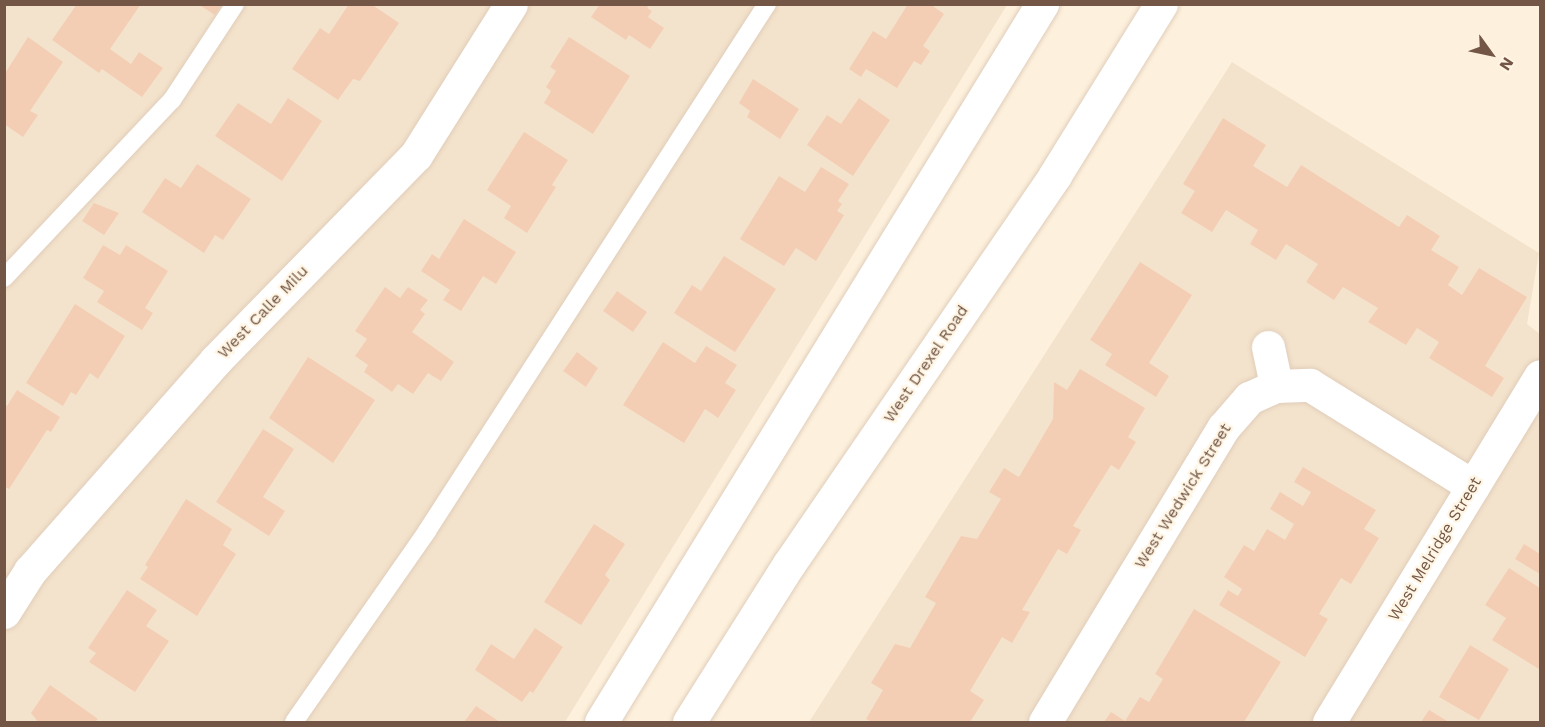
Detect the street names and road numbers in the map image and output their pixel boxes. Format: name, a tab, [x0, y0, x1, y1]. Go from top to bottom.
street label: West Calle Milu	[214, 262, 312, 362]
street label: West Drexel Road	[879, 301, 973, 427]
street label: West Wedwick Street	[1130, 420, 1236, 572]
street label: West Melridge Street	[1384, 474, 1486, 624]

